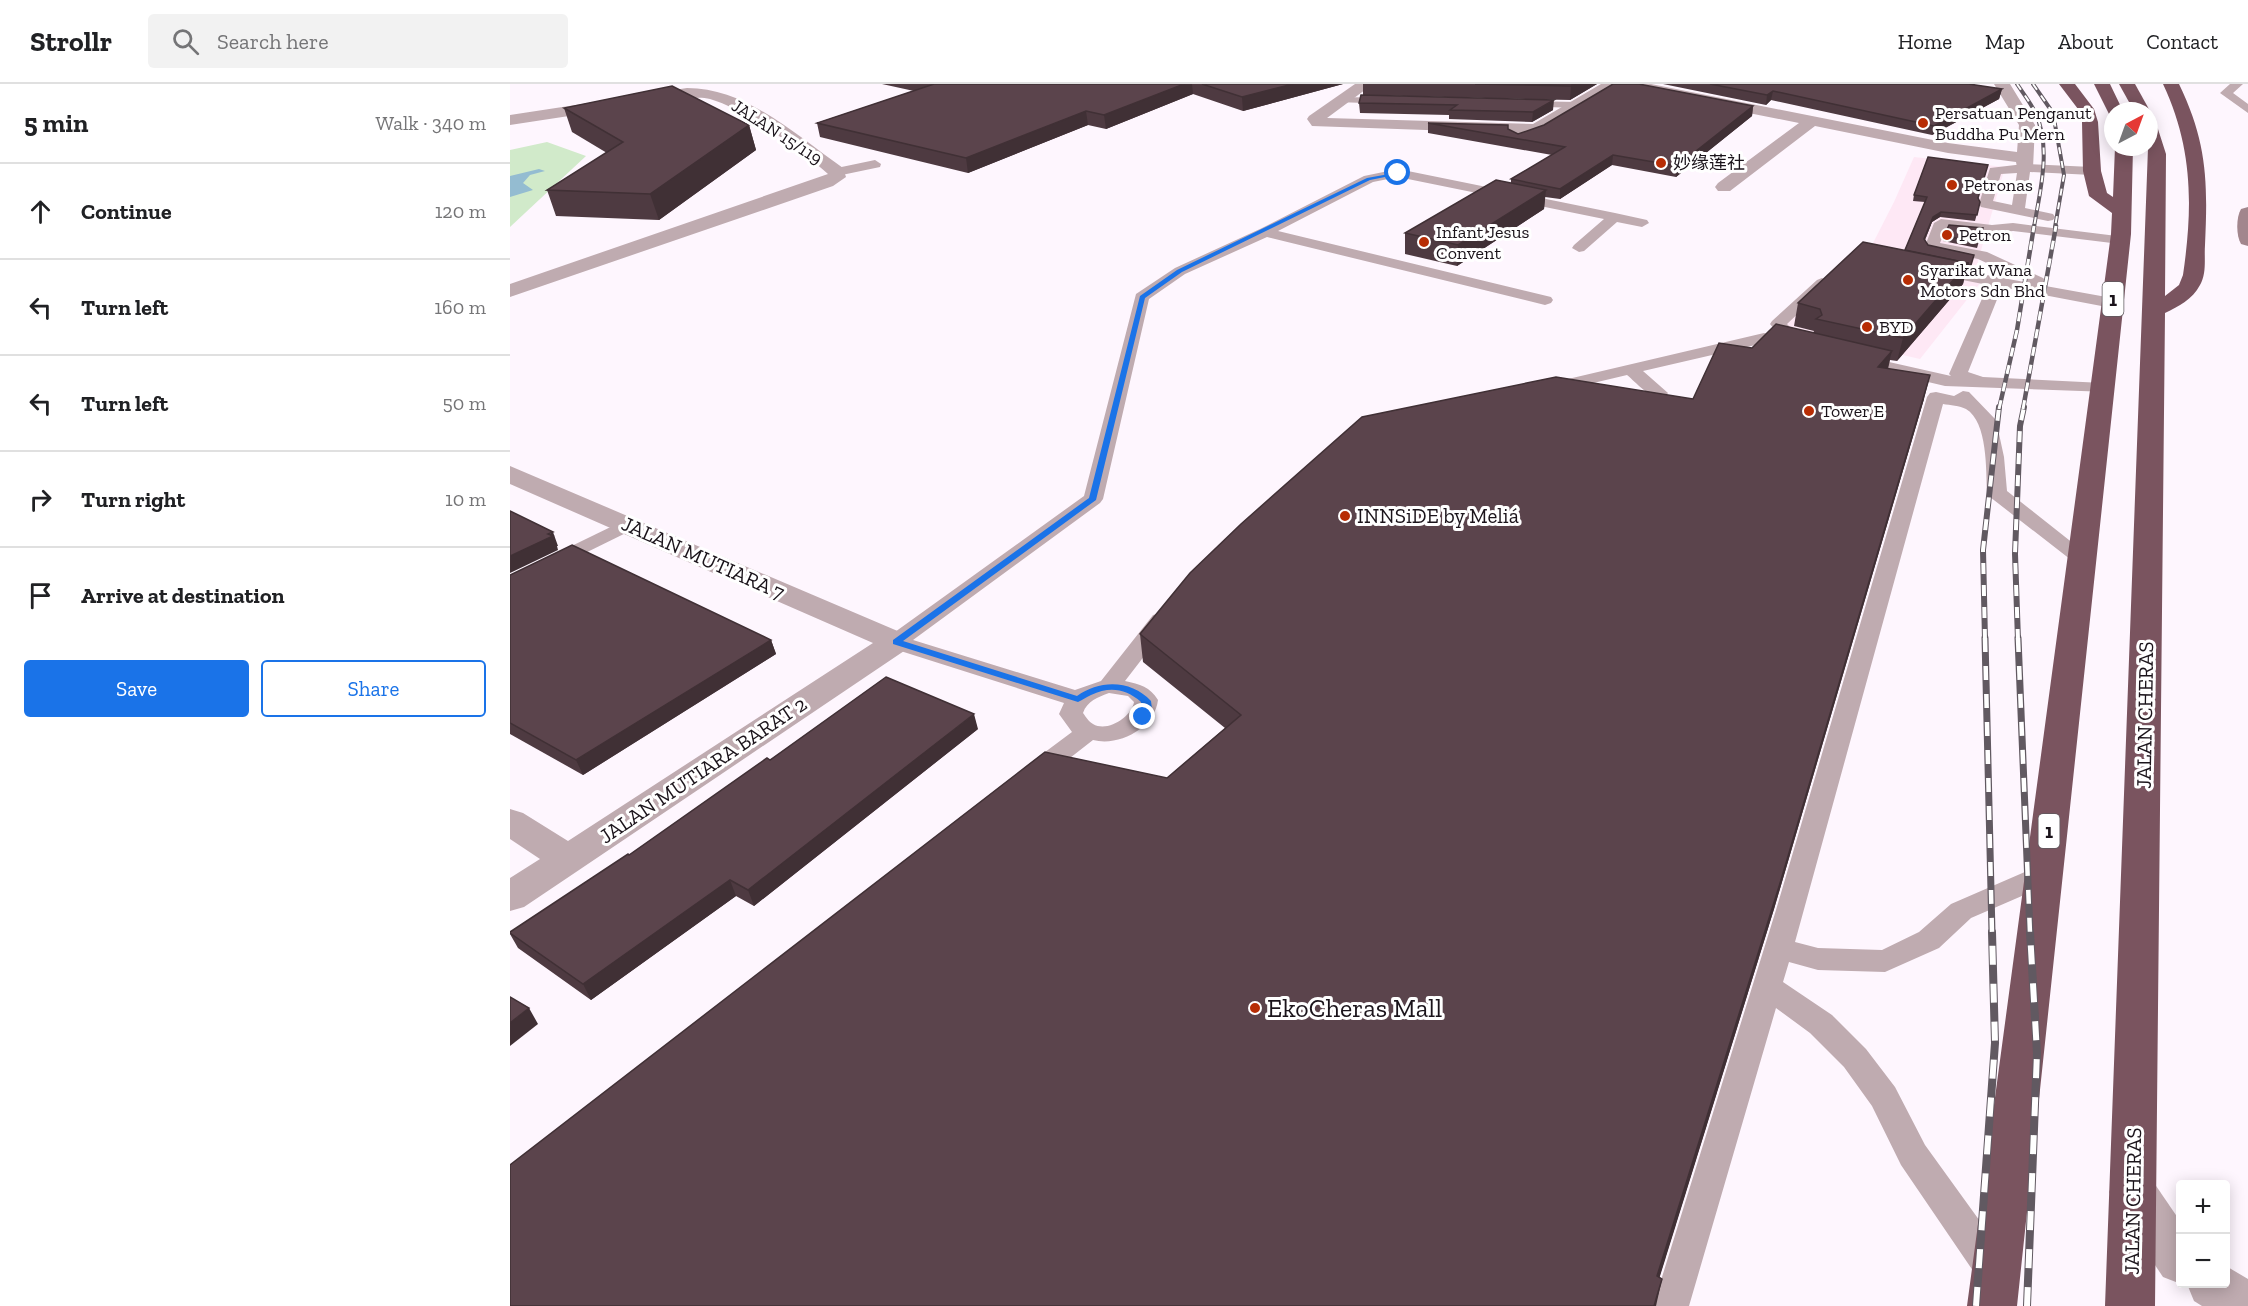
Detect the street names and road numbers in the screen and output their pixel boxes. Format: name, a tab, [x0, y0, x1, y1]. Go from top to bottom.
street label: JALAN 15/119	[727, 95, 827, 169]
road number: 1	[2102, 282, 2124, 316]
street label: JALAN MUTIARA 7	[618, 510, 788, 605]
street label: JALAN CHERAS	[2131, 641, 2158, 789]
street label: JALAN MUTIARA BARAT 2	[594, 691, 811, 848]
road number: 1	[2038, 814, 2060, 848]
street label: JALAN CHERAS	[2119, 1127, 2146, 1275]

